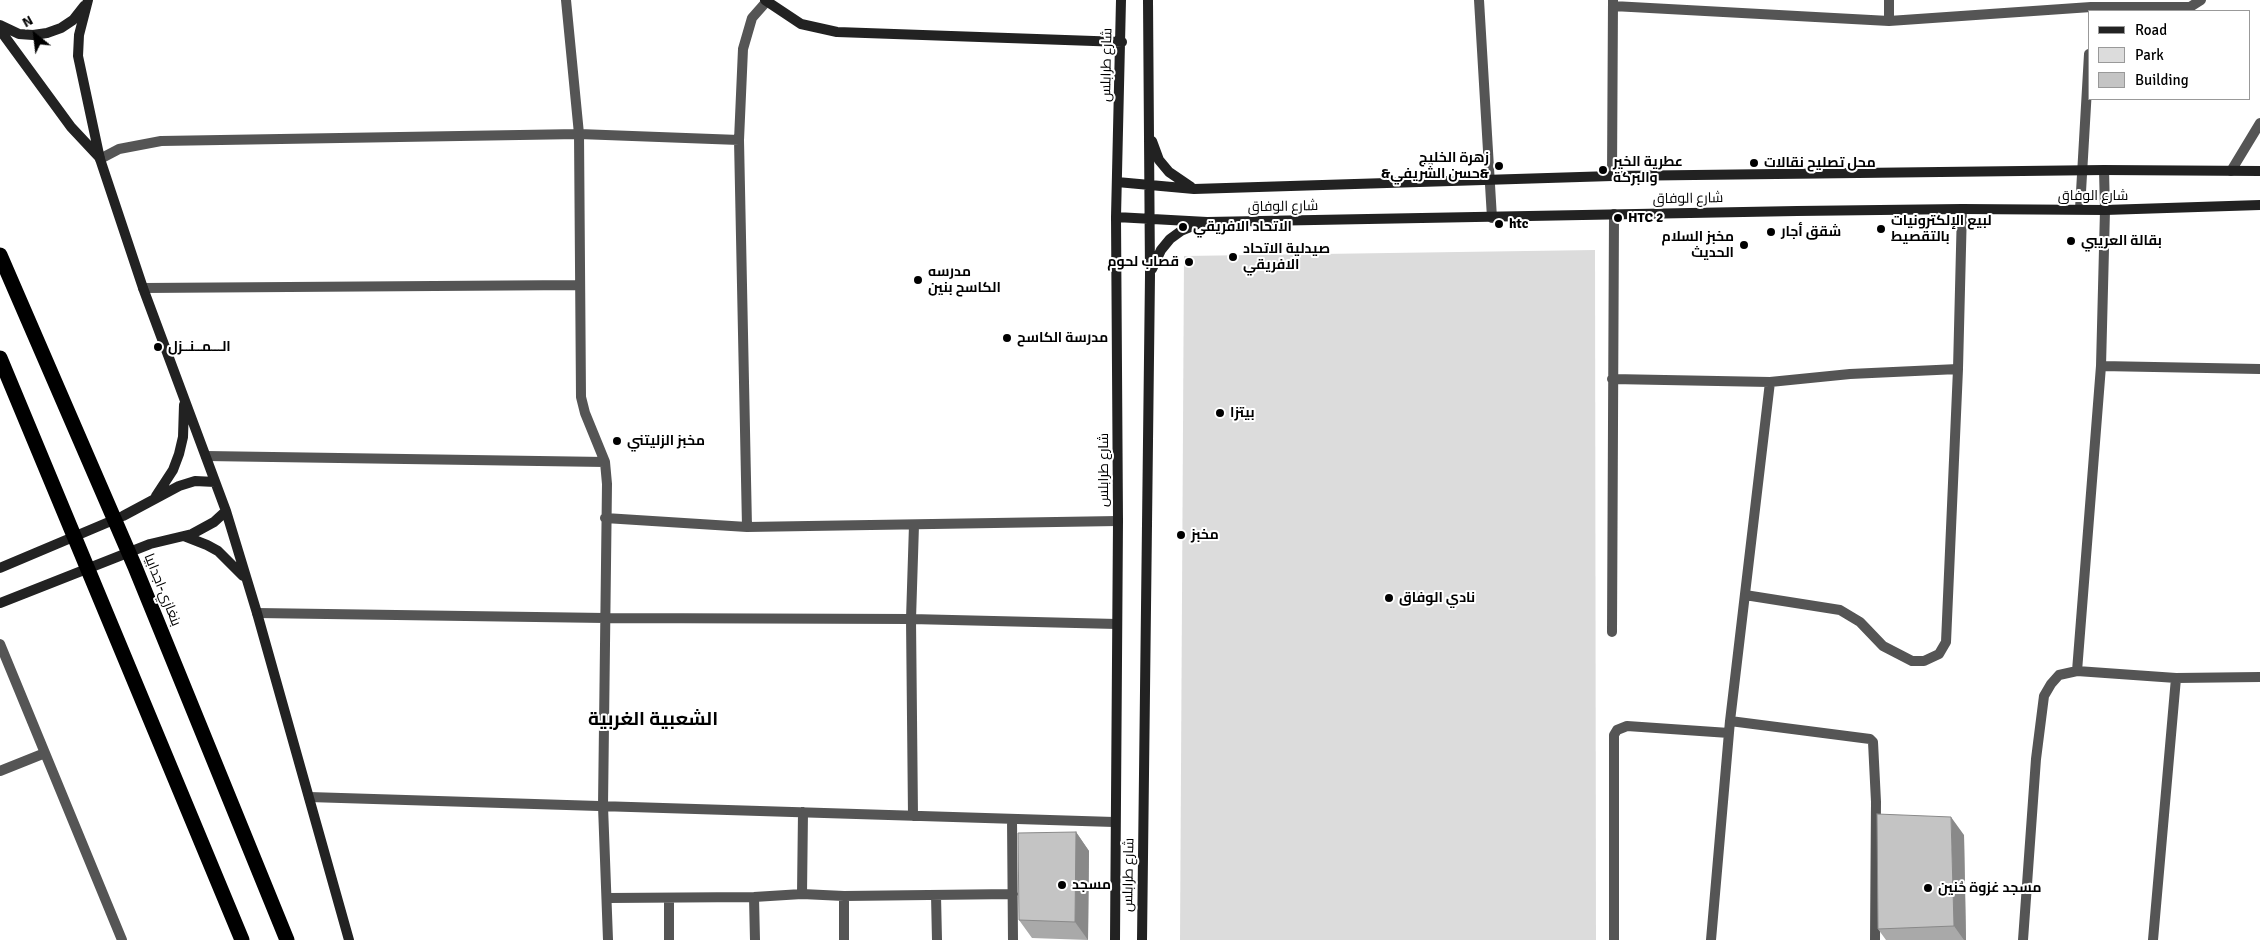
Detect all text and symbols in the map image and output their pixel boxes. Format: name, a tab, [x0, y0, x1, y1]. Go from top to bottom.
north arrow	[10, 10, 60, 60]
legend	[2088, 10, 2250, 100]
text: N	[19, 12, 36, 31]
text: Road	[2135, 21, 2167, 39]
street label: شارع طرابلس	[1098, 28, 1116, 102]
text: Park	[2135, 46, 2164, 64]
text: Building	[2135, 71, 2189, 89]
place label: زهرة الخليج &حسن الشريفي&	[1381, 150, 1489, 182]
place label: عطرية الخير والبركة	[1613, 154, 1683, 186]
place label: محل تصليح نقالات	[1764, 155, 1876, 171]
marker: محل تصليح نقالات	[1748, 157, 1760, 169]
marker: زهرة الخليج &حسن الشريفي&	[1493, 160, 1505, 172]
marker: عطرية الخير والبركة	[1597, 164, 1609, 176]
street label: شارع الوفاق	[2058, 188, 2128, 204]
street label: شارع الوفاق	[1653, 190, 1723, 208]
street label: شارع الوفاق	[1248, 198, 1318, 216]
place label: HTC 2	[1628, 210, 1664, 226]
marker: HTC 2	[1612, 212, 1624, 224]
place label: لبيع الإلكترونيات بالتقصيط	[1891, 213, 1992, 246]
place label: htc	[1509, 216, 1528, 232]
marker: htc	[1493, 218, 1505, 230]
place label: الاتحاد الافريقي	[1193, 219, 1292, 235]
marker: الاتحاد الافريقي	[1177, 221, 1189, 233]
marker: لبيع الإلكترونيات بالتقصيط	[1875, 223, 1887, 235]
place label: شقق أجار	[1781, 224, 1841, 240]
marker: شقق أجار	[1765, 226, 1777, 238]
place label: مخبز السلام الحديث	[1662, 229, 1734, 262]
place label: بقالة العريبي	[2081, 233, 2162, 249]
marker: بقالة العريبي	[2065, 235, 2077, 247]
marker: مخبز السلام الحديث	[1738, 239, 1750, 251]
place label: صيدلية الاتحاد الافريقي	[1243, 241, 1330, 274]
marker: صيدلية الاتحاد الافريقي	[1227, 251, 1239, 263]
place label: قصاب لحوم	[1107, 254, 1179, 270]
marker: قصاب لحوم	[1183, 256, 1195, 268]
place label: مدرسه الكاسح بنين	[928, 264, 1001, 296]
marker: مدرسه الكاسح بنين	[912, 274, 924, 286]
place label: مدرسة الكاسح	[1017, 330, 1108, 346]
marker: مدرسة الكاسح	[1001, 332, 1013, 344]
place label: الـــمــنــزل	[168, 339, 231, 355]
marker: الـــمــنــزل	[152, 341, 164, 353]
place label: بيتزا	[1230, 405, 1255, 421]
marker: بيتزا	[1214, 407, 1226, 419]
place label: مخبز الزليتني	[627, 433, 705, 449]
street label: شارع طرابلس	[1096, 433, 1112, 507]
marker: مخبز الزليتني	[611, 435, 623, 447]
place label: مخبز	[1191, 527, 1219, 543]
marker: مخبز	[1175, 529, 1187, 541]
street label: بنغازي-اجدابيا	[140, 551, 184, 629]
place label: نادي الوفاق	[1399, 590, 1475, 606]
marker: نادي الوفاق	[1383, 592, 1395, 604]
district label: الشعبية الغربية	[588, 709, 718, 731]
street label: شارع طرابلس	[1120, 838, 1138, 912]
place label: مسجد	[1072, 877, 1111, 893]
marker: مسجد	[1056, 879, 1068, 891]
place label: مسجد غزوة حُنين	[1938, 880, 2041, 896]
marker: مسجد غزوة حُنين	[1922, 882, 1934, 894]

